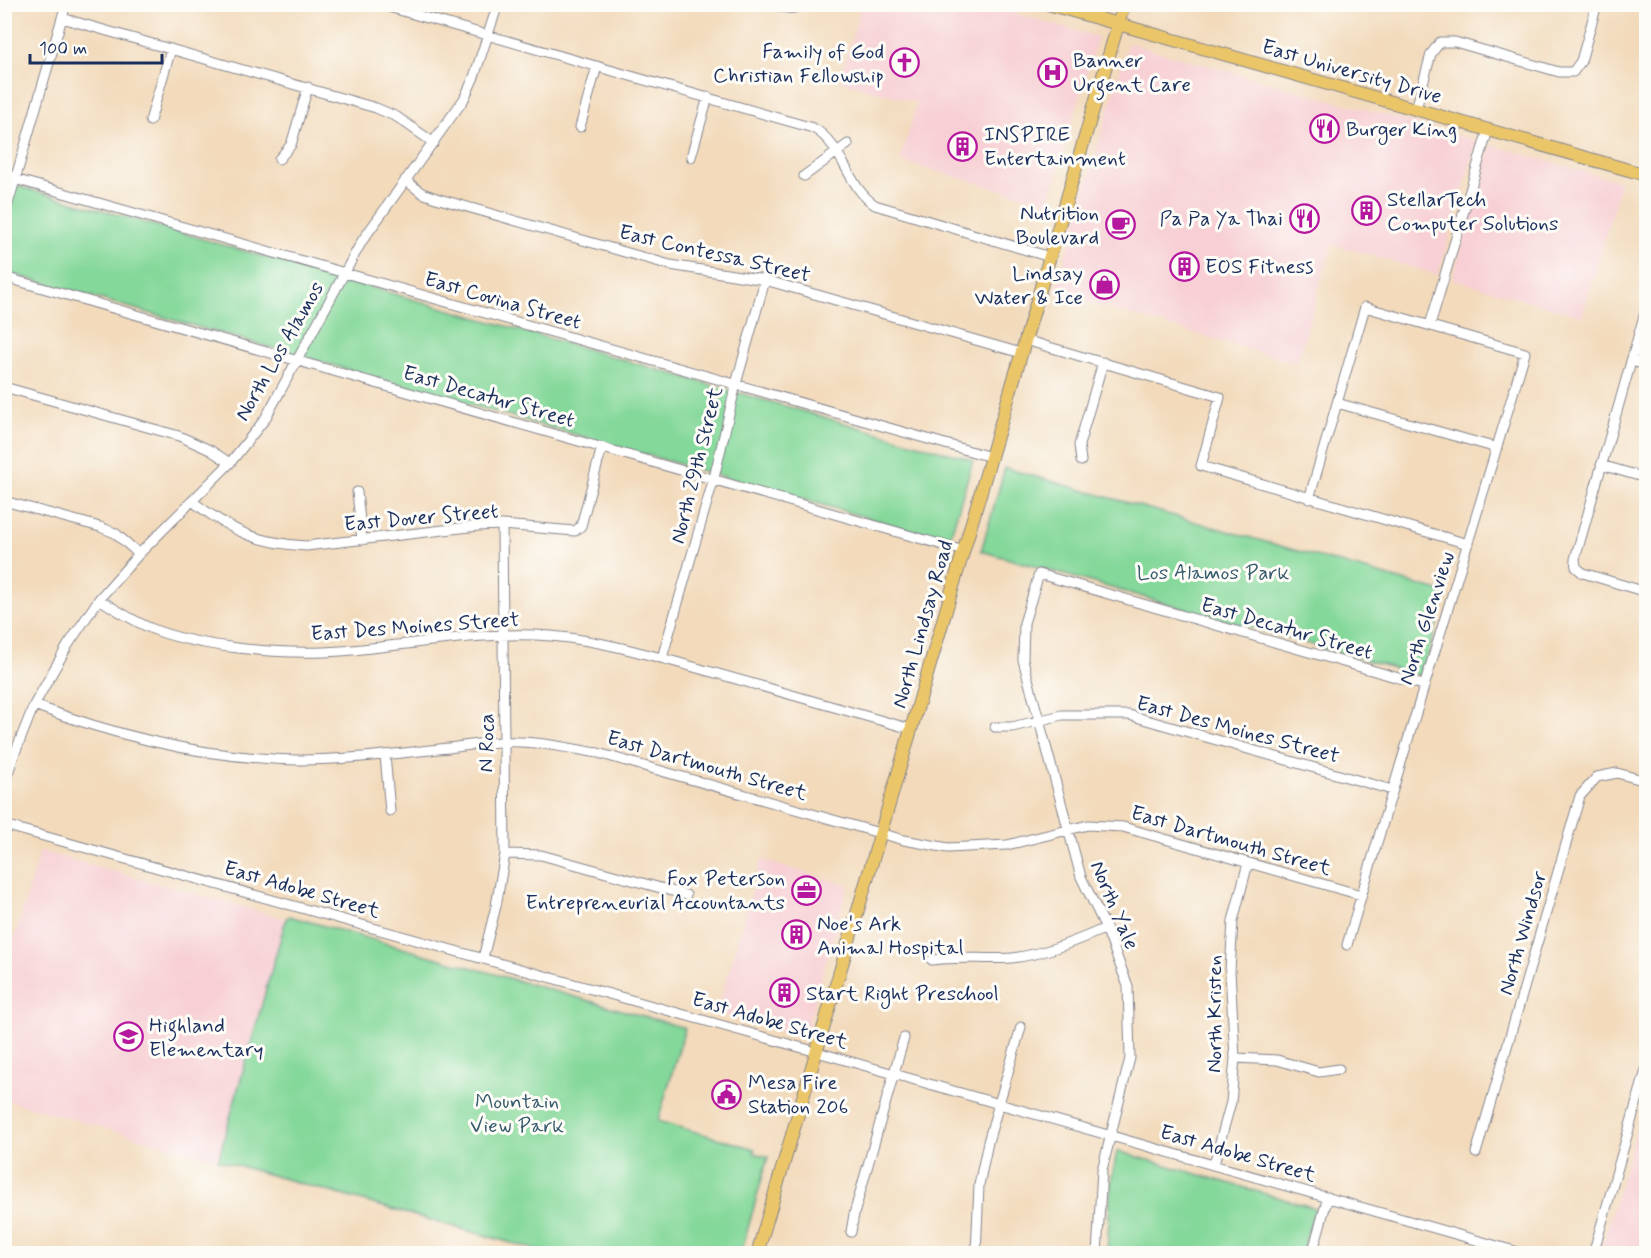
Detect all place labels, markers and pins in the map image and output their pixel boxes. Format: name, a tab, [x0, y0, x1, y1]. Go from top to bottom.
place label: Family of God Christian Fellowship	[713, 38, 884, 90]
church icon: Family of God Christian Fellowship	[889, 47, 921, 79]
place label: Banner Urgent Care	[1073, 47, 1191, 101]
hospital icon: Banner Urgent Care	[1036, 56, 1068, 88]
restaurant icon: Burger King	[1309, 113, 1341, 145]
place label: Burger King	[1346, 116, 1457, 145]
place label: INSPIRE Entertainment	[984, 121, 1126, 173]
building icon: INSPIRE Entertainment	[947, 130, 979, 162]
place label: StellarTech Computer Solutions	[1387, 186, 1558, 238]
building icon: StellarTech Computer Solutions	[1350, 195, 1382, 227]
place label: Nutrition Boulevard	[1016, 200, 1099, 252]
restaurant icon: Pa Pa Ya Thai	[1288, 202, 1320, 234]
place label: Pa Pa Ya Thai	[1160, 205, 1283, 233]
cafe icon: Nutrition Boulevard	[1104, 209, 1136, 241]
building icon: EOS Fitness	[1168, 250, 1200, 282]
place label: EOS Fitness	[1205, 253, 1314, 281]
place label: Lindsay Water & Ice	[974, 260, 1083, 312]
shop icon: Lindsay Water & Ice	[1088, 269, 1120, 301]
place label: Fox Peterson Entrepreneurial Accountants	[525, 865, 785, 917]
office icon: Fox Peterson Entrepreneurial Accountants	[790, 874, 822, 906]
place label: Noe's Ark Animal Hospital	[817, 910, 964, 962]
building icon: Noe's Ark Animal Hospital	[780, 919, 812, 951]
building icon: Start Right Preschool	[769, 977, 801, 1009]
place label: Start Right Preschool	[806, 980, 999, 1009]
place label: Highland Elementary	[149, 1012, 263, 1064]
school or university icon: Highland Elementary	[112, 1021, 144, 1053]
place label: Mesa Fire Station 206	[748, 1069, 848, 1121]
public building icon: Mesa Fire Station 206	[711, 1078, 743, 1110]

